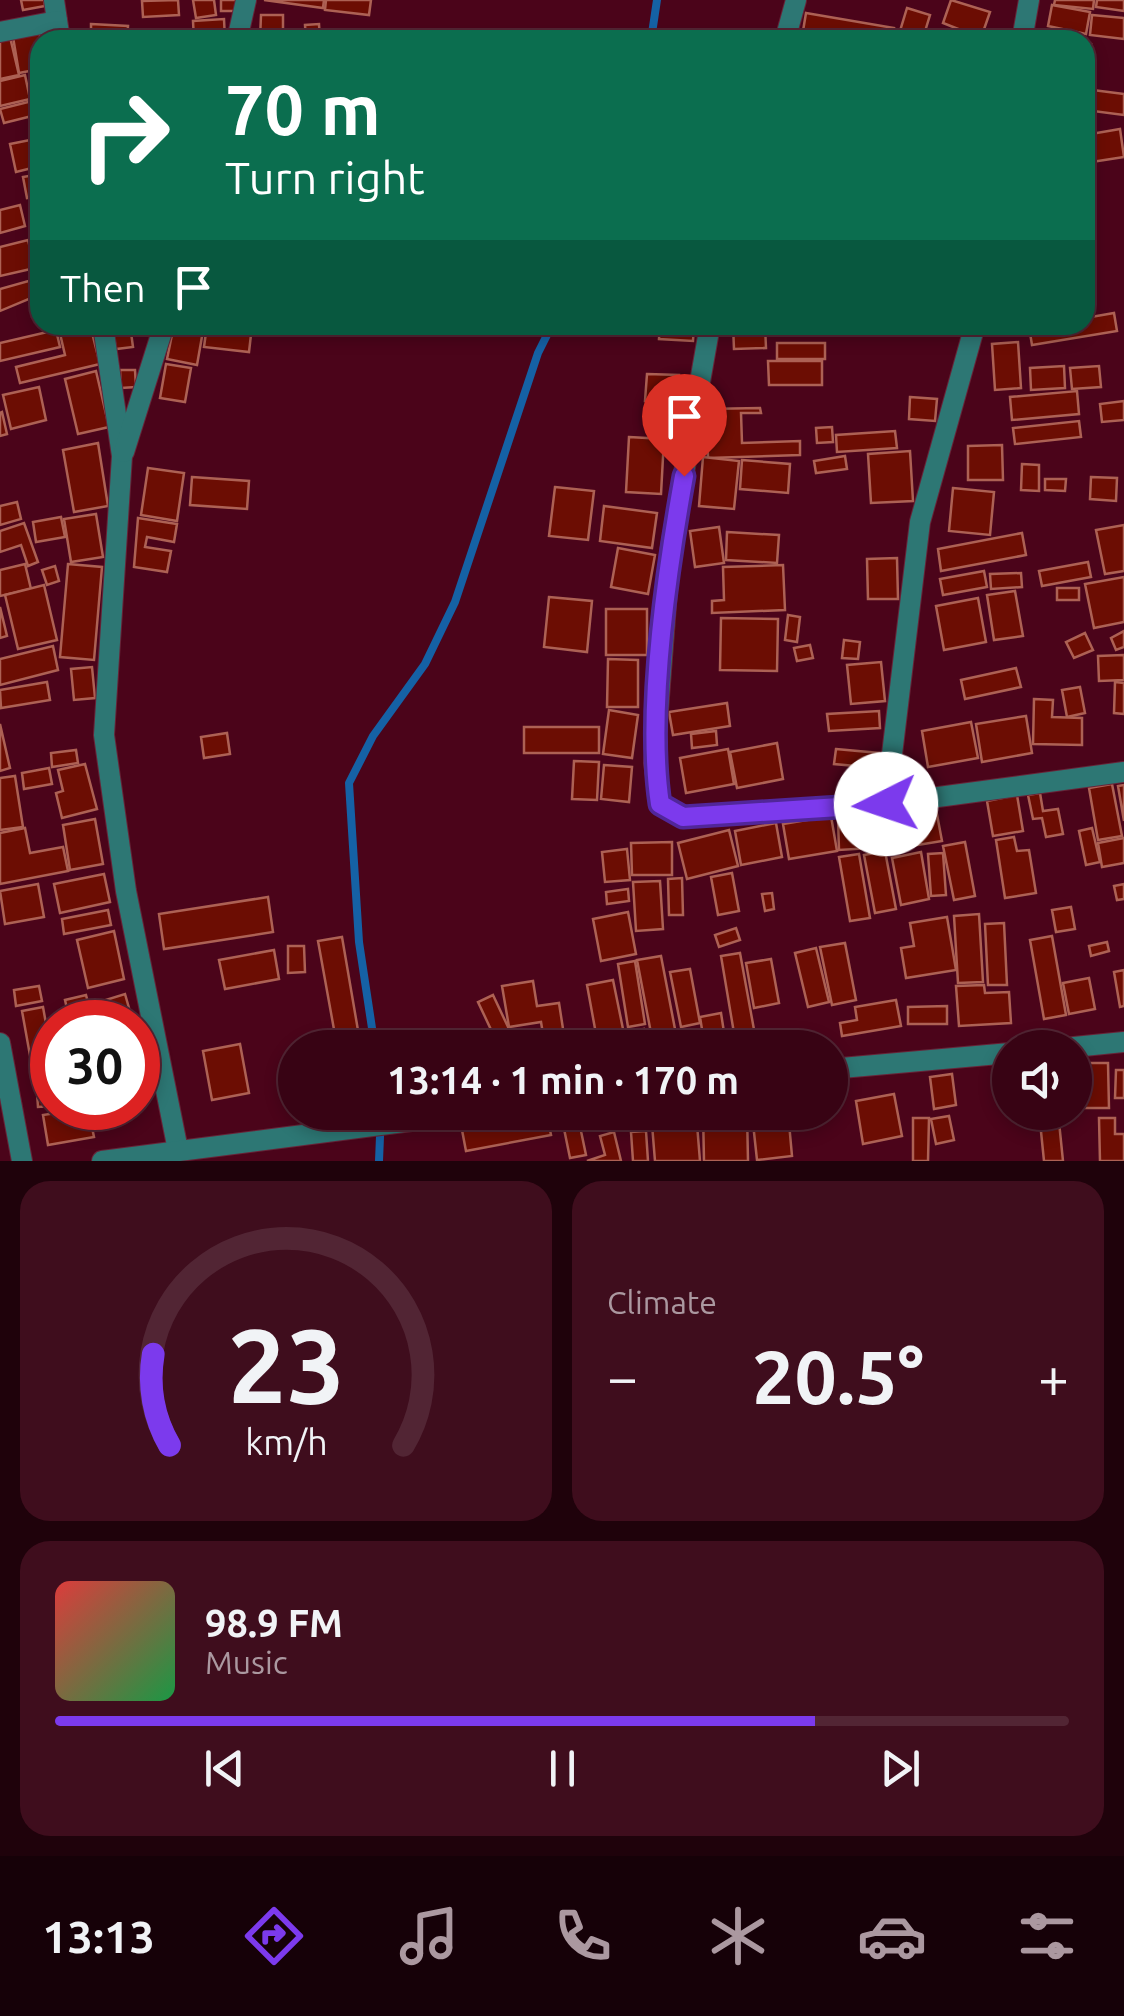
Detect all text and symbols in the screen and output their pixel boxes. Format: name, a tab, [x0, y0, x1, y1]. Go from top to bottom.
icon: right	[60, 70, 190, 200]
text: 70 m	[225, 70, 381, 148]
text: Turn right	[225, 152, 425, 203]
icon: arrive	[166, 260, 221, 315]
text: Then	[60, 267, 146, 309]
pin	[642, 374, 727, 477]
icon: arrive	[657, 389, 712, 444]
position arrow	[834, 752, 938, 856]
speed limit sign: 30	[30, 1000, 160, 1130]
map controls	[992, 1030, 1092, 1130]
button: sound	[992, 1030, 1092, 1130]
text: 13:14 · 1 min · 170 m	[387, 1059, 739, 1101]
text: Climate	[607, 1284, 717, 1320]
text: 23	[227, 1306, 345, 1423]
text: 20.5°	[752, 1334, 924, 1418]
text: −	[607, 1346, 638, 1407]
text: +	[1038, 1346, 1069, 1407]
text: km/h	[245, 1422, 327, 1462]
text: 98.9 FM	[205, 1602, 343, 1644]
text: Music	[205, 1644, 288, 1680]
icon: previous	[197, 1741, 252, 1796]
icon: pause	[535, 1741, 590, 1796]
icon: next	[873, 1741, 928, 1796]
icon: directions	[239, 1901, 309, 1971]
icon: music	[394, 1901, 464, 1971]
icon: phone	[548, 1901, 618, 1971]
icon: climate	[703, 1901, 773, 1971]
icon: car	[857, 1901, 927, 1971]
icon: filters	[1012, 1901, 1082, 1971]
text: 13:13	[42, 1911, 155, 1962]

